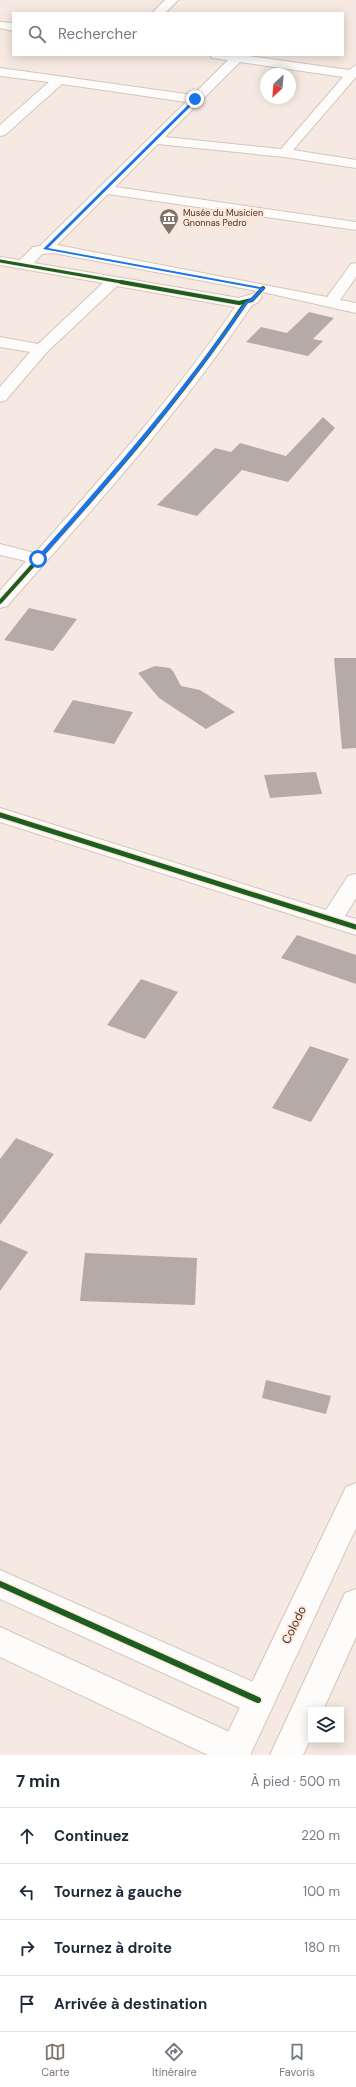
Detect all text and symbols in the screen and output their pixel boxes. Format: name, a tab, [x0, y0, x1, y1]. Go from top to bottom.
search box	[12, 12, 344, 56]
icon: search	[26, 23, 48, 45]
text: Rechercher	[58, 24, 137, 44]
north arrow	[260, 68, 296, 104]
route end	[186, 90, 204, 108]
museum icon: Musée du Musicien Gnonnas Pedro	[158, 207, 180, 235]
place label: Musée du Musicien Gnonnas Pedro	[183, 207, 263, 229]
route start	[29, 550, 47, 568]
street label: Colodo	[278, 1603, 310, 1647]
map controls	[308, 1707, 344, 1743]
button: layers	[308, 1707, 344, 1743]
text: 7 min	[16, 1770, 60, 1792]
text: À pied · 500 m	[251, 1773, 340, 1790]
icon: ahead	[16, 1825, 38, 1847]
text: Continuez	[54, 1826, 129, 1846]
text: 220 m	[301, 1827, 340, 1844]
icon: left	[16, 1881, 38, 1903]
text: Tournez à gauche	[54, 1882, 182, 1902]
text: 100 m	[303, 1883, 340, 1900]
icon: right	[16, 1937, 38, 1959]
text: Tournez à droite	[54, 1938, 172, 1958]
text: 180 m	[304, 1939, 340, 1956]
icon: arrive	[16, 1993, 38, 2015]
text: Arrivée à destination	[54, 1994, 207, 2014]
tab: Carte	[41, 2041, 70, 2079]
tab: Itinéraire	[152, 2041, 197, 2079]
tab: Favoris	[279, 2041, 315, 2079]

